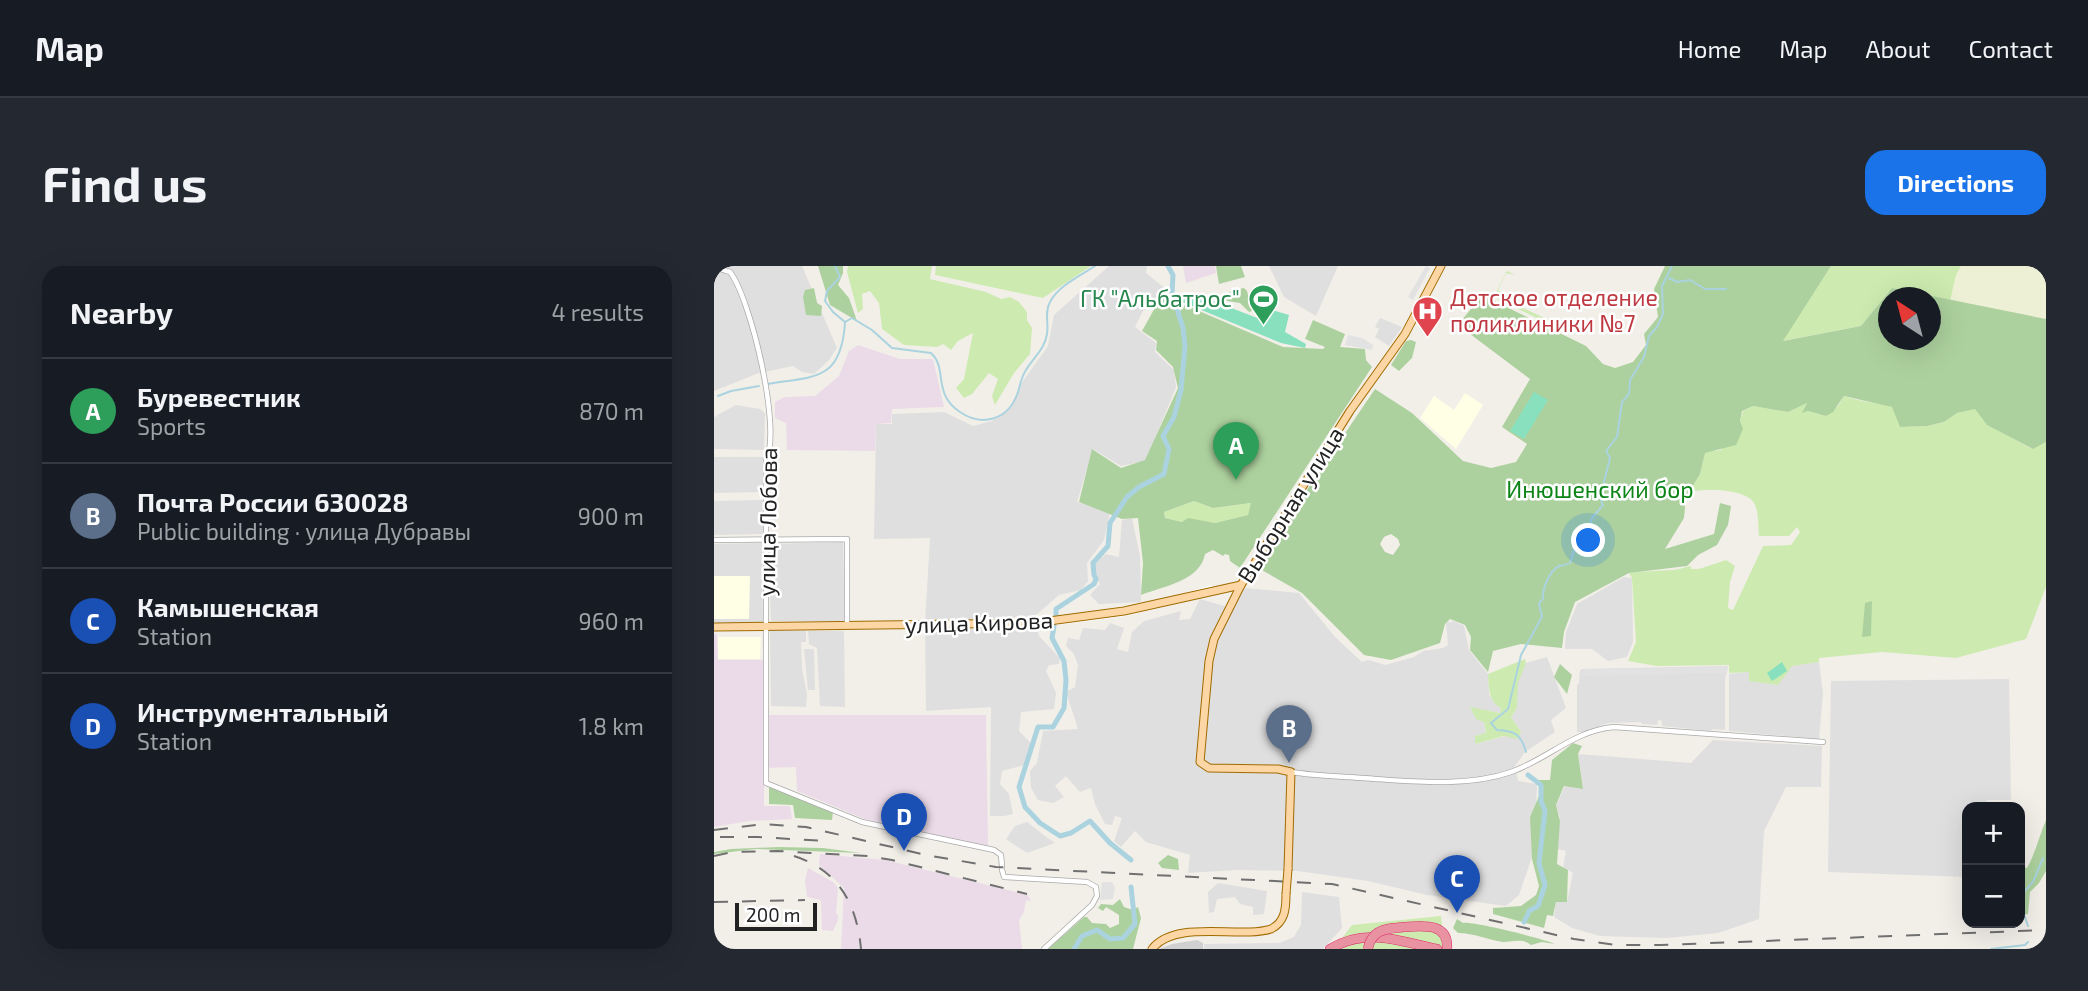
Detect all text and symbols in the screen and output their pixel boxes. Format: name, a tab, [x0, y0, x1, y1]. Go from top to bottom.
text: Map	[35, 28, 104, 68]
text: Home	[1678, 34, 1741, 63]
text: Map	[1779, 34, 1827, 63]
text: About	[1865, 34, 1931, 63]
text: Contact	[1969, 34, 2053, 63]
button: Directions	[1865, 150, 2046, 215]
text: Find us	[42, 153, 207, 212]
sports icon: ГК "Альбатрос"	[1246, 282, 1280, 326]
place label: Детское отделение поликлиники №7	[1450, 283, 1658, 337]
place label: ГК "Альбатрос"	[1080, 284, 1240, 312]
north arrow	[1878, 287, 1941, 350]
text: Nearby	[70, 294, 173, 330]
hospital icon: Детское отделение поликлиники №7	[1410, 294, 1444, 338]
text: 4 results	[552, 298, 644, 326]
text: Буревестник	[137, 381, 301, 412]
text: A	[85, 397, 101, 425]
text: 870 m	[579, 397, 644, 425]
text: Sports	[137, 412, 206, 440]
street label: Выборная улица	[1231, 421, 1350, 588]
pin: A	[1213, 422, 1259, 480]
street label: улица Лобова	[752, 447, 783, 597]
park label: Инюшенский бор	[1506, 475, 1694, 503]
text: Почта России 630028	[137, 486, 408, 517]
text: B	[86, 502, 100, 530]
text: 900 m	[578, 502, 644, 530]
text: Public building · улица Дубравы	[137, 517, 471, 545]
your location	[1571, 523, 1605, 557]
text: Камышенская	[137, 591, 319, 622]
street label: улица Кирова	[904, 605, 1054, 640]
text: C	[86, 607, 100, 635]
text: 960 m	[579, 607, 644, 635]
text: Station	[137, 622, 212, 650]
text: Инструментальный	[137, 696, 389, 727]
pin: B	[1266, 705, 1312, 763]
text: D	[85, 712, 101, 740]
text: 1.8 km	[579, 712, 644, 740]
text: Station	[137, 727, 212, 755]
pin: D	[881, 793, 927, 851]
map controls	[1962, 802, 2025, 928]
button: +	[1962, 802, 2025, 865]
pin: C	[1434, 855, 1480, 913]
button: −	[1962, 865, 2025, 928]
scale bar	[735, 900, 817, 932]
text: 200 m	[746, 903, 800, 926]

